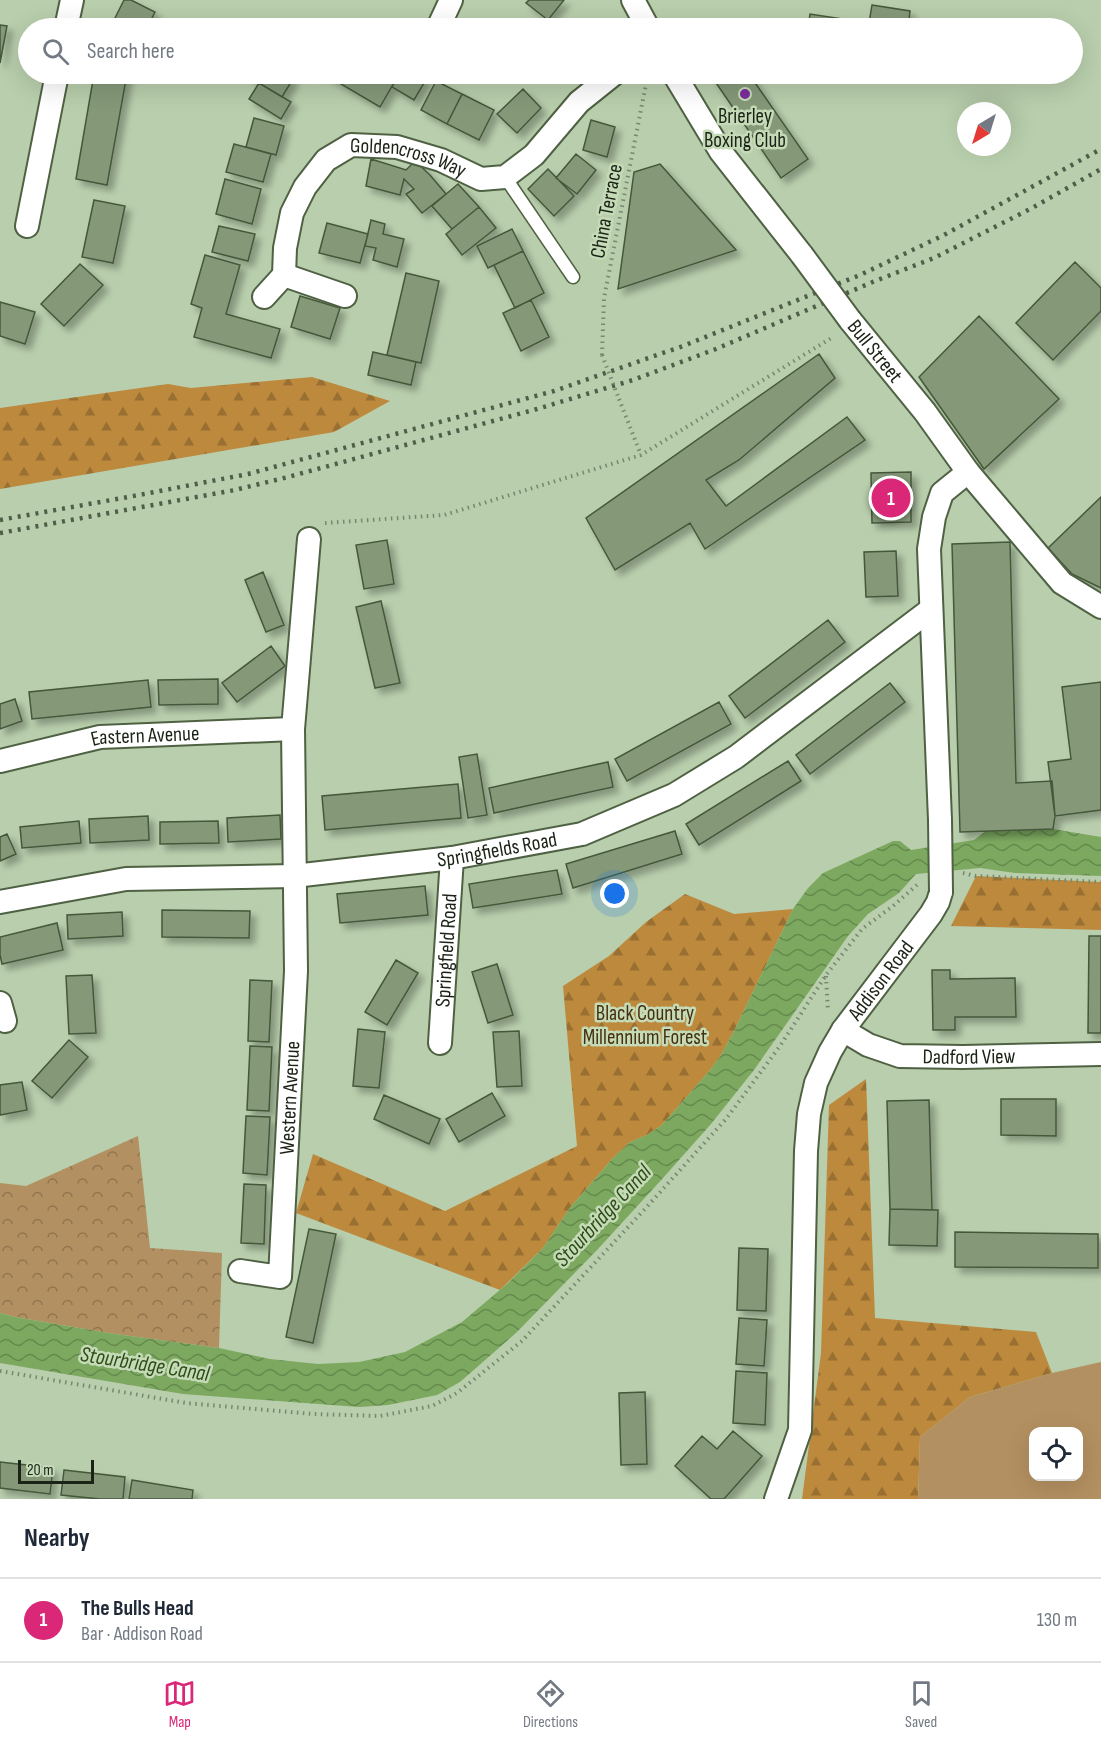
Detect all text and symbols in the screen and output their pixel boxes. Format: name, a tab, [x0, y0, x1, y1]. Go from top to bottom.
search box	[18, 18, 1083, 84]
icon: search	[39, 35, 72, 68]
text: Search here	[87, 38, 174, 65]
marker: Brierley Boxing Club	[738, 87, 752, 101]
north arrow	[957, 102, 1011, 156]
place label: Brierley Boxing Club	[704, 104, 786, 153]
street label: Goldencross Way	[350, 133, 470, 183]
street label: China Terrace	[585, 162, 628, 260]
street label: Bull Street	[842, 315, 908, 388]
pin: 1	[872, 476, 910, 520]
street label: Eastern Avenue	[88, 721, 200, 752]
street label: Springfields Road	[436, 827, 559, 873]
your location	[600, 879, 629, 908]
street label: Springfield Road	[430, 893, 463, 1008]
street label: Addison Road	[842, 936, 919, 1026]
park label: Black Country Millennium Forest	[583, 1001, 707, 1050]
street label: Western Avenue	[274, 1040, 305, 1155]
street label: Dadford View	[922, 1044, 1016, 1070]
water label: Stourbridge Canal	[549, 1158, 658, 1273]
water label: Stourbridge Canal	[78, 1341, 212, 1388]
map controls	[1029, 1427, 1083, 1481]
button: locate	[1029, 1427, 1083, 1481]
scale bar	[18, 1457, 94, 1484]
text: 20 m	[27, 1461, 54, 1480]
text: Nearby	[24, 1523, 90, 1554]
text: The Bulls Head	[81, 1595, 194, 1622]
text: 1	[40, 1608, 47, 1632]
text: 130 m	[1037, 1608, 1077, 1632]
text: Bar · Addison Road	[81, 1622, 203, 1646]
tab: Map	[163, 1677, 196, 1732]
tab: Directions	[523, 1677, 578, 1732]
tab: Saved	[905, 1677, 938, 1732]

